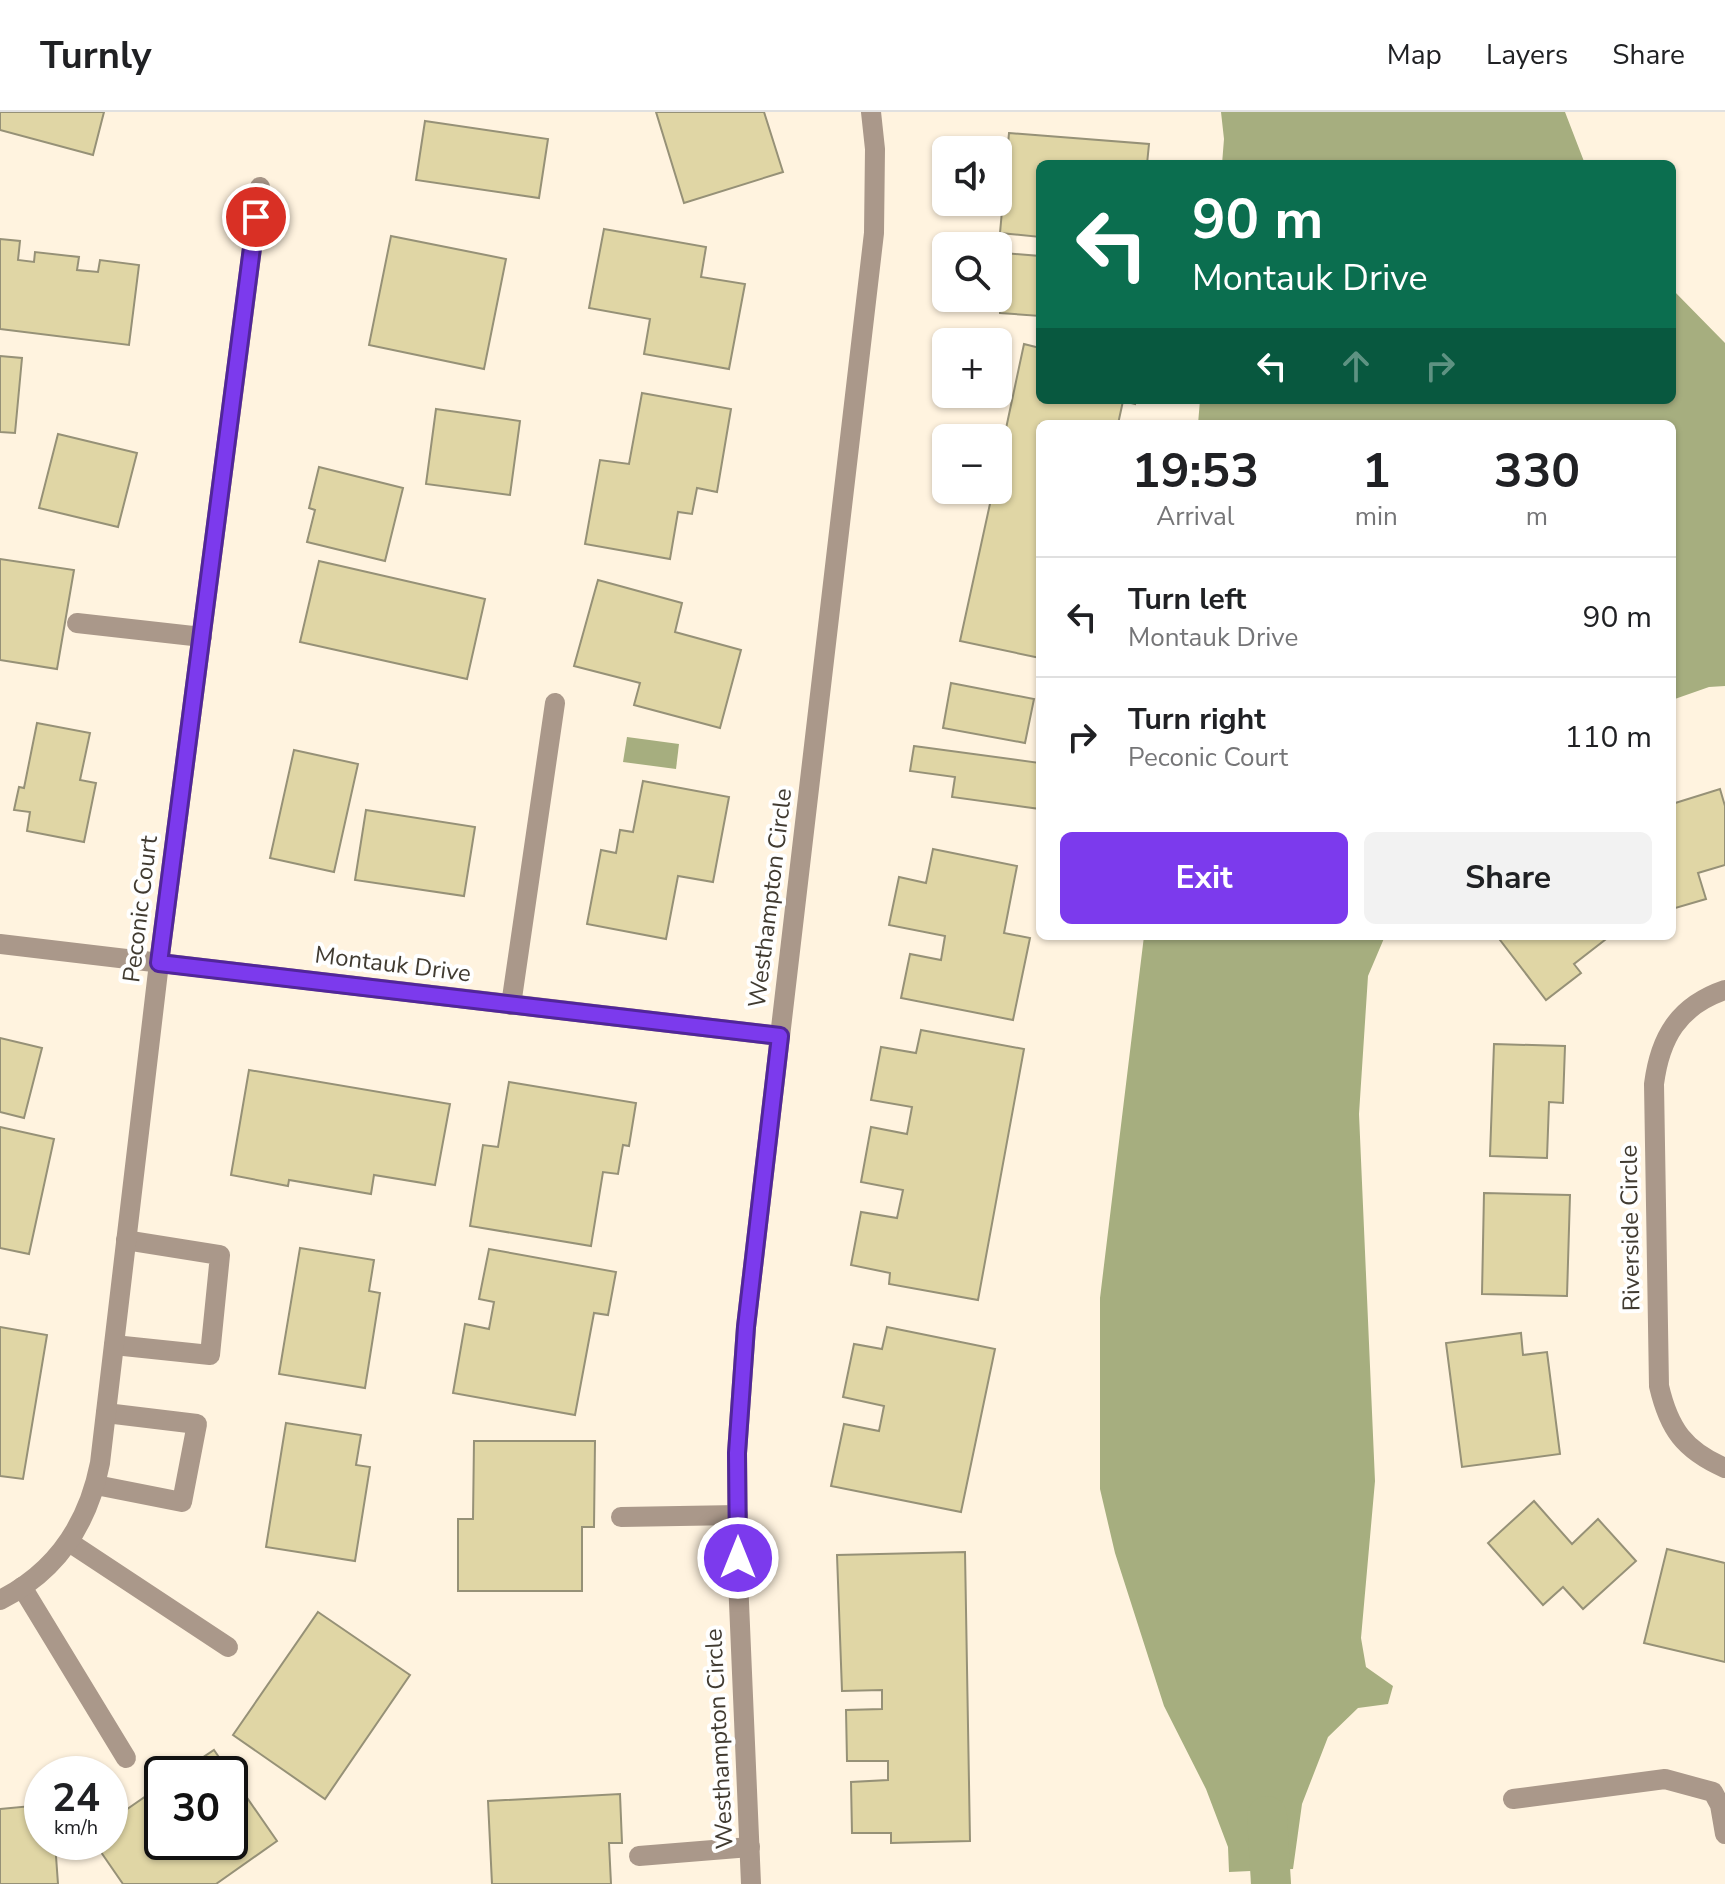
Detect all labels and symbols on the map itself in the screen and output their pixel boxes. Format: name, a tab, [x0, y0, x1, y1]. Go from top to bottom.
pin	[222, 183, 290, 251]
street label: Westhampton Circle	[741, 786, 799, 1010]
street label: Peconic Court	[115, 833, 165, 984]
street label: Montauk Drive	[313, 939, 473, 989]
street label: Riverside Circle	[1613, 1145, 1647, 1311]
position arrow	[696, 1516, 780, 1600]
street label: Westhampton Circle	[697, 1628, 741, 1850]
speed limit sign: 30	[144, 1756, 248, 1860]

